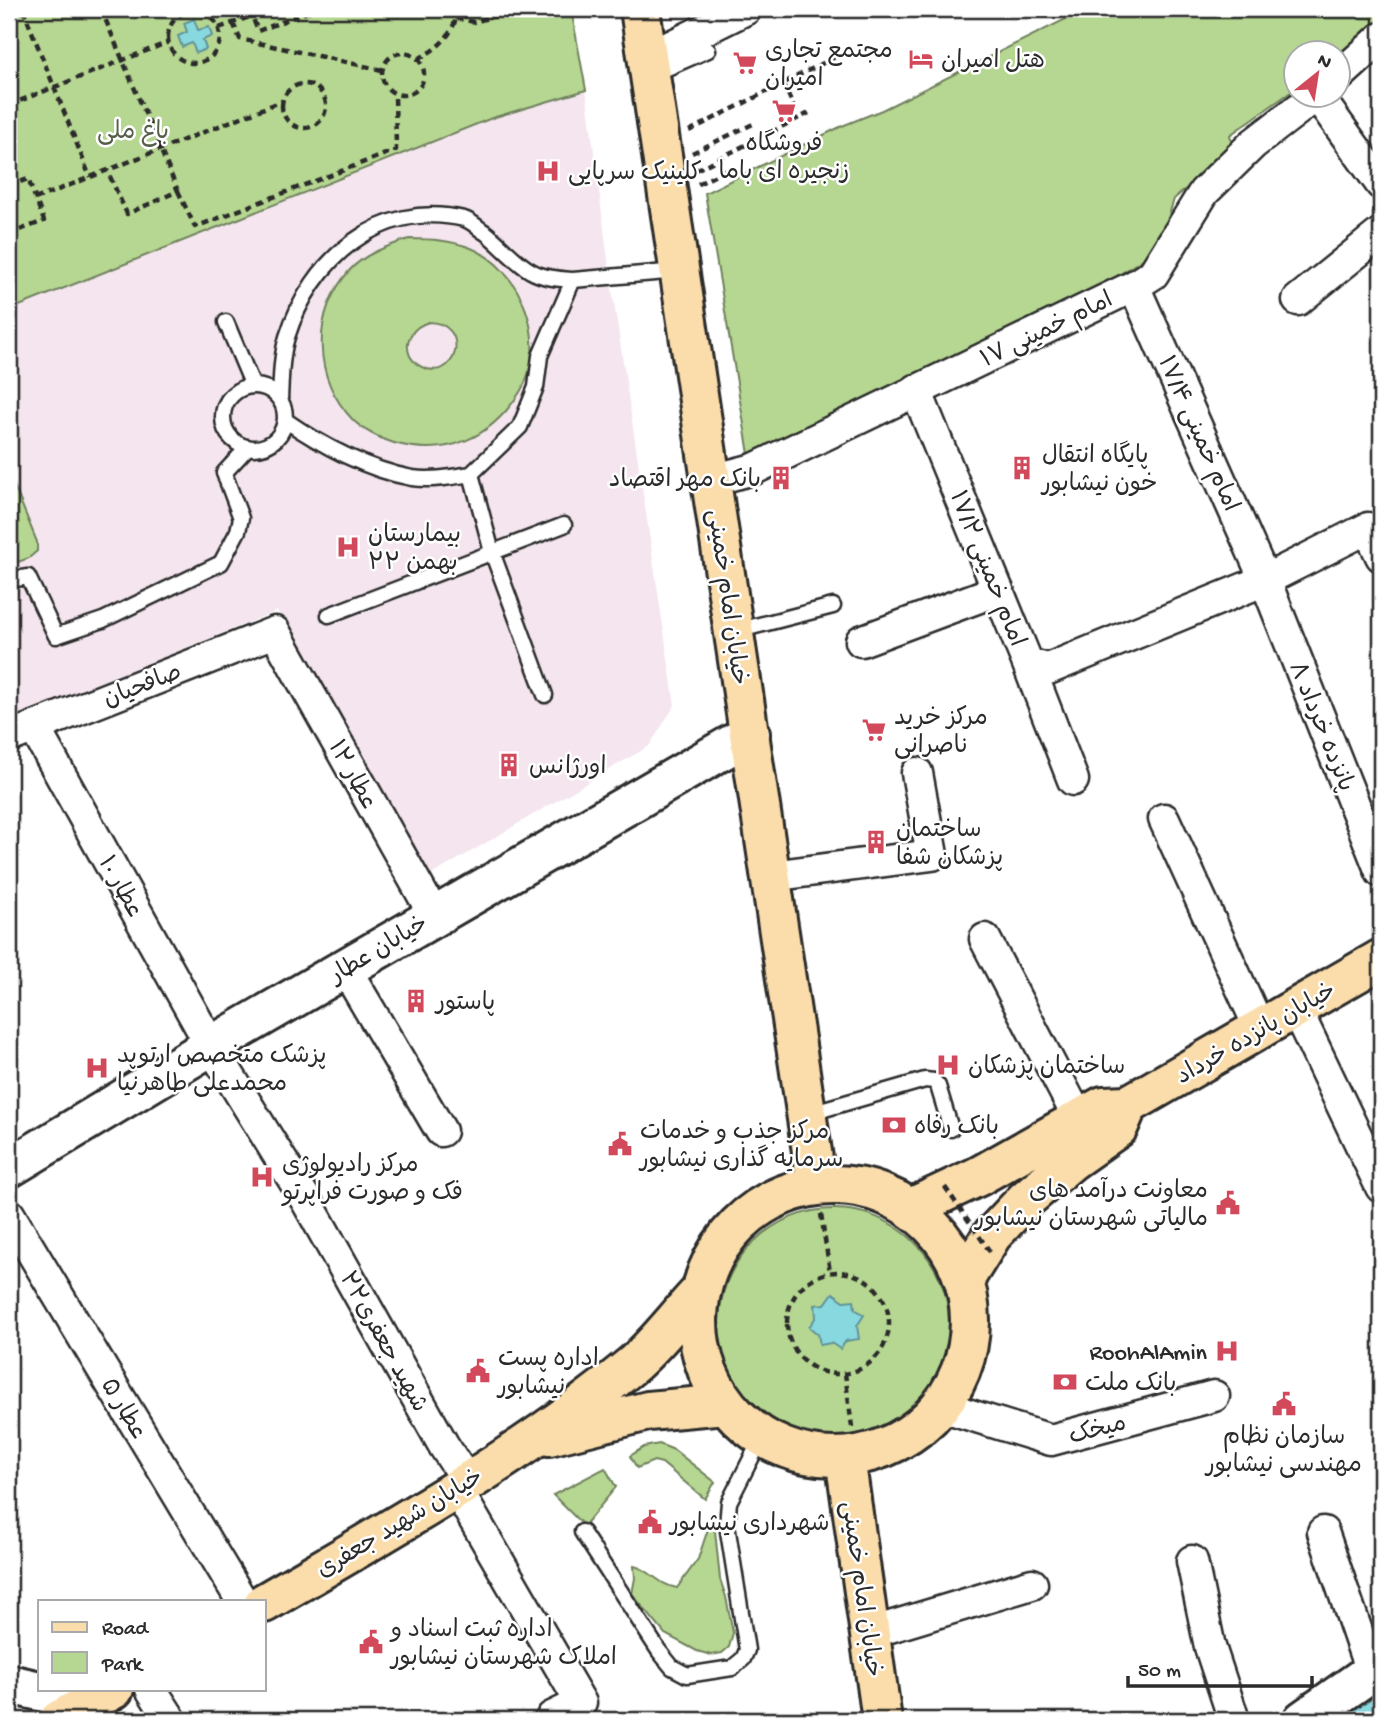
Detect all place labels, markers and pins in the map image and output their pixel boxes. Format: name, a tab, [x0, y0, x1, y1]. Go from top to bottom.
place label: مجتمع تجاری امیران	[765, 38, 893, 95]
hotel icon: هتل امیران	[907, 45, 935, 73]
place label: هتل امیران	[941, 48, 1045, 77]
supermarket icon: مجتمع تجاری امیران	[731, 49, 759, 77]
supermarket icon: فروشگاه زنجیره ای باما	[770, 97, 798, 125]
place label: فروشگاه زنجیره ای باما	[719, 128, 849, 188]
hospital icon: کلینیک سرپایی	[534, 157, 562, 185]
place label: کلینیک سرپایی	[568, 160, 702, 189]
place label: پایگاه انتقال خون نیشابور	[1040, 440, 1157, 500]
building icon: پایگاه انتقال خون نیشابور	[1008, 454, 1036, 482]
building icon: بانک مهر اقتصاد	[767, 464, 795, 492]
place label: بانک مهر اقتصاد	[609, 467, 761, 496]
place label: بیمارستان ۲۲ بهمن	[368, 522, 461, 579]
hospital icon: بیمارستان ۲۲ بهمن	[334, 533, 362, 561]
place label: مرکز خرید ناصرانی	[894, 705, 988, 762]
supermarket icon: مرکز خرید ناصرانی	[860, 716, 888, 744]
building icon: اورژانس	[495, 751, 523, 779]
place label: اورژانس	[529, 754, 606, 783]
place label: ساختمان پزشکان شفا	[896, 817, 1003, 874]
building icon: ساختمان پزشکان شفا	[862, 828, 890, 856]
building icon: پاستور	[402, 987, 430, 1015]
place label: پاستور	[434, 990, 495, 1019]
place label: پزشک متخصص ارتوپد محمدعلی طاهرنیا	[117, 1043, 327, 1100]
hospital icon: ساختمان پزشکان	[934, 1051, 962, 1079]
hospital icon: پزشک متخصص ارتوپد محمدعلی طاهرنیا	[83, 1054, 111, 1082]
place label: ساختمان پزشکان	[968, 1054, 1125, 1083]
bank icon: بانک رفاه	[880, 1111, 908, 1139]
place label: بانک رفاه	[914, 1114, 999, 1143]
place label: مرکز جذب و خدمات سرمایه گذاری نیشابور	[638, 1119, 843, 1176]
public building icon: مرکز جذب و خدمات سرمایه گذاری نیشابور	[606, 1130, 634, 1158]
place label: مرکز رادیولوژی فک و صورت فراپرتو	[281, 1152, 463, 1209]
hospital icon: مرکز رادیولوژی فک و صورت فراپرتو	[248, 1163, 276, 1191]
place label: معاونت درآمد های مالیاتی شهرستان نیشابور	[974, 1176, 1208, 1235]
public building icon: معاونت درآمد های مالیاتی شهرستان نیشابور	[1214, 1189, 1242, 1217]
hospital icon: RoohAlAmin	[1213, 1337, 1241, 1365]
place label: RoohAlAmin	[1089, 1340, 1208, 1369]
place label: اداره پست نیشابور	[496, 1346, 599, 1403]
public building icon: اداره پست نیشابور	[464, 1357, 492, 1385]
bank icon: بانک ملت	[1051, 1368, 1079, 1396]
place label: بانک ملت	[1085, 1371, 1177, 1400]
public building icon: سازمان نظام مهندسی نیشابور	[1270, 1390, 1298, 1418]
place label: سازمان نظام مهندسی نیشابور	[1204, 1424, 1362, 1481]
public building icon: شهرداری نیشابور	[636, 1508, 664, 1536]
place label: شهرداری نیشابور	[668, 1511, 830, 1540]
place label: اداره ثبت اسناد و املاک شهرستان نیشابور	[389, 1617, 617, 1674]
public building icon: اداره ثبت اسناد و املاک شهرستان نیشابور	[357, 1628, 385, 1656]

